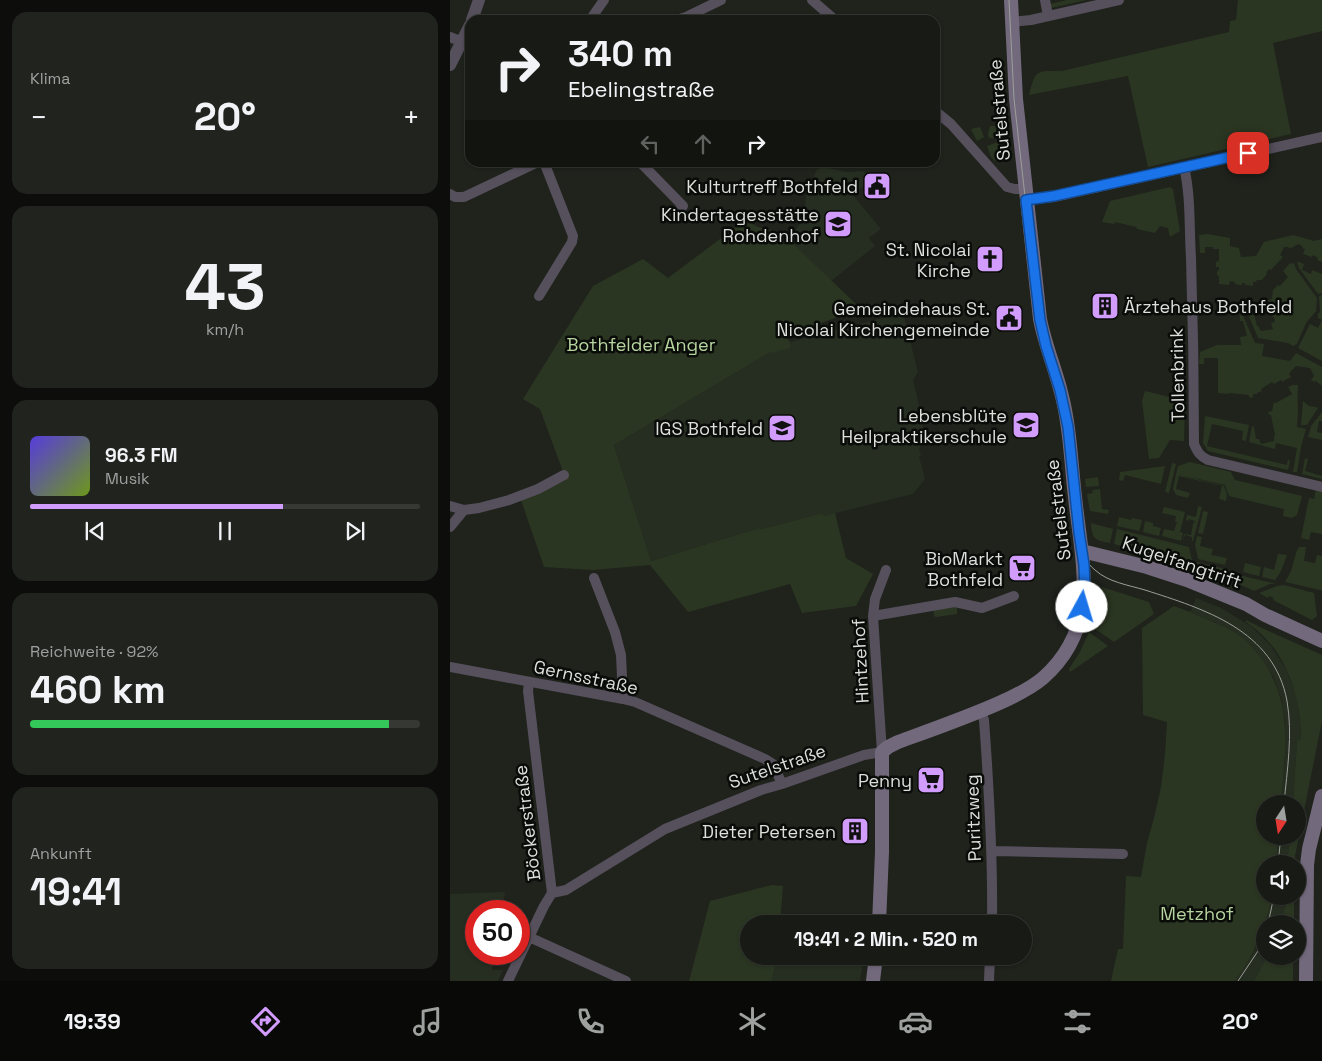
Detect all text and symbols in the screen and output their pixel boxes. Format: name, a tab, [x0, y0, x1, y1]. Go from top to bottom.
text: 340 m	[568, 32, 673, 76]
icon: right	[485, 35, 550, 100]
street label: Sutelstraße	[983, 58, 1015, 162]
text: Klima	[30, 68, 71, 89]
text: Ebelingstraße	[568, 75, 715, 103]
text: 20°	[194, 93, 256, 141]
text: −	[30, 99, 47, 135]
text: +	[403, 99, 420, 135]
icon: left	[636, 130, 664, 158]
icon: ahead	[689, 130, 717, 158]
icon: right	[742, 130, 770, 158]
pin	[1227, 132, 1269, 174]
icon: arrive	[1234, 139, 1262, 167]
public building icon: Kulturtreff Bothfeld	[862, 171, 892, 201]
place label: Kulturtreff Bothfeld	[686, 175, 858, 198]
place label: Kindertagesstätte Rohdenhof	[661, 203, 819, 247]
school or university icon: Kindertagesstätte Rohdenhof	[823, 209, 853, 239]
place label: St. Nicolai Kirche	[886, 238, 971, 282]
church icon: St. Nicolai Kirche	[975, 244, 1005, 274]
text: 43	[185, 245, 265, 328]
building icon: Ärztehaus Bothfeld	[1090, 291, 1120, 321]
place label: Ärztehaus Bothfeld	[1124, 295, 1292, 318]
place label: Gemeindehaus St. Nicolai Kirchengemeinde	[777, 297, 990, 341]
public building icon: Gemeindehaus St. Nicolai Kirchengemeinde	[994, 303, 1024, 333]
text: km/h	[206, 319, 244, 340]
street label: Tollenbrink	[1165, 328, 1189, 422]
park label: Bothfelder Anger	[566, 333, 716, 356]
place label: Lebensblüte Heilpraktikerschule	[841, 404, 1007, 448]
school or university icon: Lebensblüte Heilpraktikerschule	[1011, 410, 1041, 440]
school or university icon: IGS Bothfeld	[767, 413, 797, 443]
place label: IGS Bothfeld	[655, 417, 763, 440]
text: 96.3 FM	[105, 443, 177, 468]
street label: Sutelstraße	[1040, 458, 1076, 562]
text: Musik	[105, 468, 150, 489]
icon: previous	[81, 517, 109, 545]
icon: pause	[211, 517, 239, 545]
icon: next	[341, 517, 369, 545]
street label: Kugelfangtrift	[1119, 531, 1245, 593]
place label: BioMarkt Bothfeld	[925, 547, 1003, 591]
supermarket icon: BioMarkt Bothfeld	[1007, 553, 1037, 583]
position arrow	[1055, 580, 1107, 632]
street label: Hintzehof	[846, 618, 874, 704]
text: Reichweite · 92%	[30, 641, 158, 662]
street label: Gernsstraße	[532, 655, 640, 699]
text: 460 km	[30, 666, 166, 714]
street label: Sutelstraße	[725, 739, 829, 793]
street label: Böckerstraße	[508, 764, 546, 882]
supermarket icon: Penny	[916, 765, 946, 795]
place label: Penny	[858, 769, 912, 792]
street label: Puritzweg	[960, 774, 986, 862]
north arrow	[1256, 795, 1306, 845]
map controls	[1256, 795, 1306, 965]
building icon: Dieter Petersen	[840, 816, 870, 846]
place label: Dieter Petersen	[702, 820, 836, 843]
text: Ankunft	[30, 843, 92, 864]
button: sound	[1256, 855, 1306, 905]
text: 19:41	[30, 868, 122, 916]
speed limit sign: 50	[465, 900, 530, 965]
park label: Metzhof	[1160, 902, 1234, 925]
button: layers	[1256, 915, 1306, 965]
text: 19:41 · 2 Min. · 520 m	[794, 927, 978, 952]
icon: directions	[248, 1004, 283, 1039]
icon: music	[410, 1004, 445, 1039]
icon: phone	[573, 1004, 608, 1039]
icon: climate	[735, 1004, 770, 1039]
icon: car	[898, 1004, 933, 1039]
icon: filters	[1060, 1004, 1095, 1039]
text: 19:39	[64, 1007, 121, 1035]
text: 20°	[1222, 1007, 1258, 1035]

